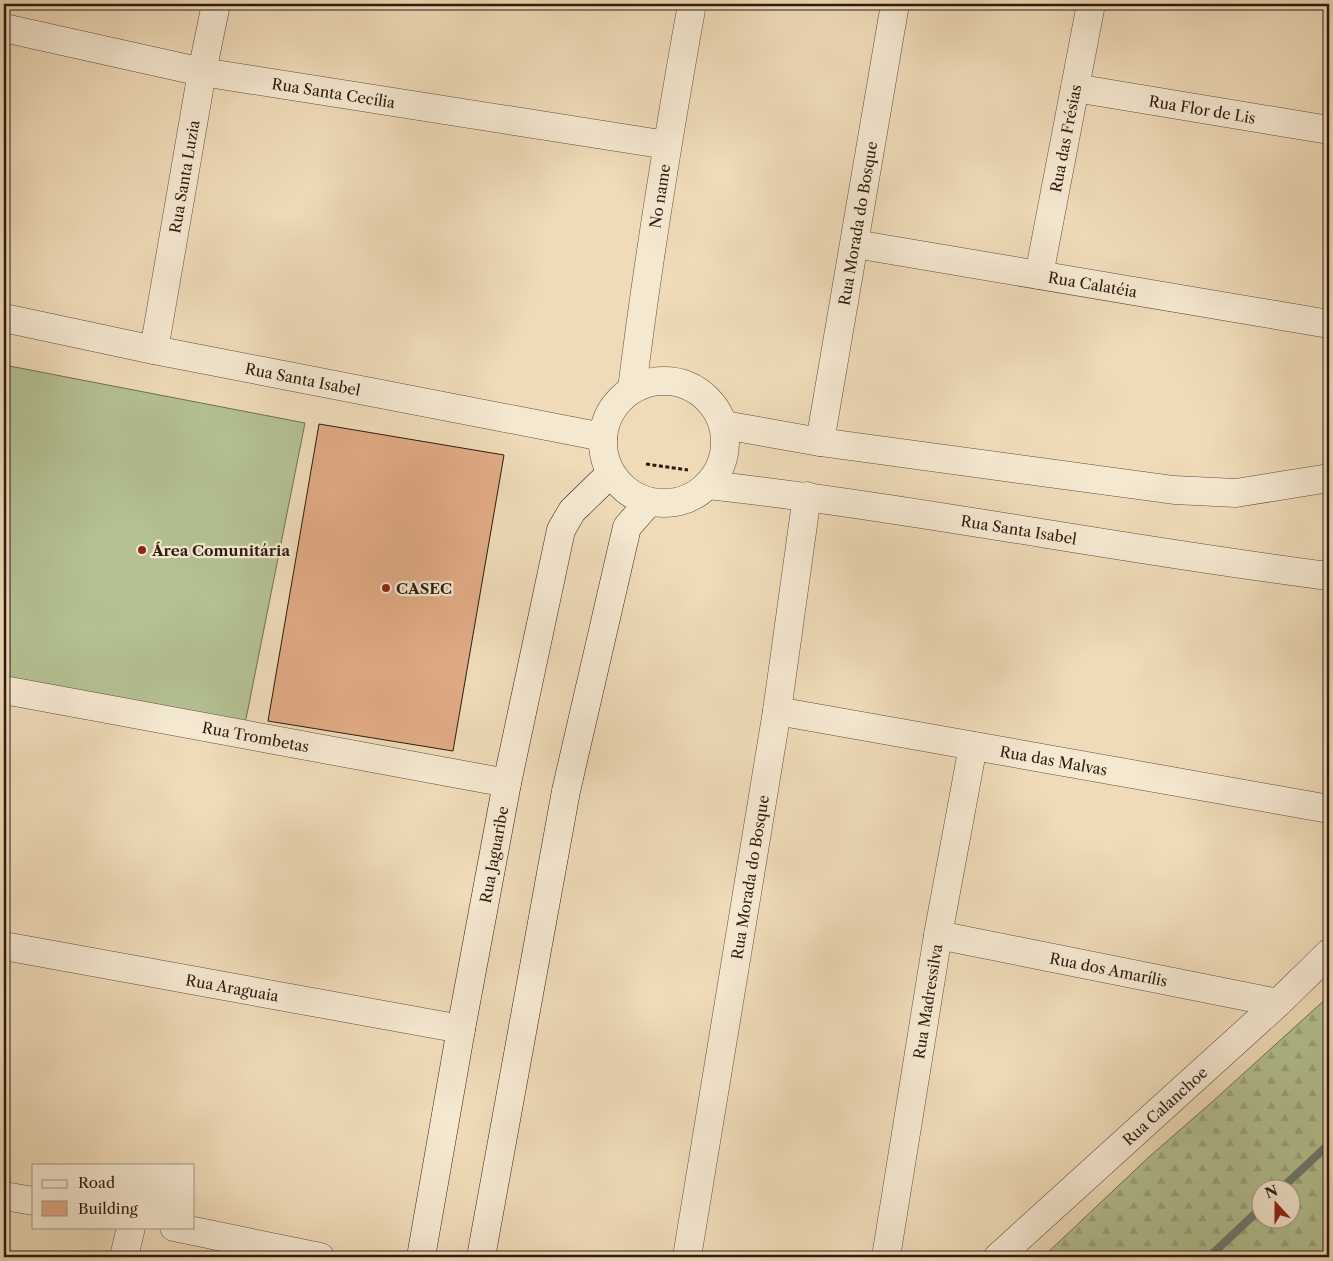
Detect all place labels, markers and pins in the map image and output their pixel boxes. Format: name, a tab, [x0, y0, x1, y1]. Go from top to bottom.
place label: Área Comunitária	[151, 541, 290, 560]
marker: Área Comunitária	[136, 544, 148, 556]
place label: CASEC	[396, 579, 452, 598]
marker: CASEC	[380, 582, 392, 594]

